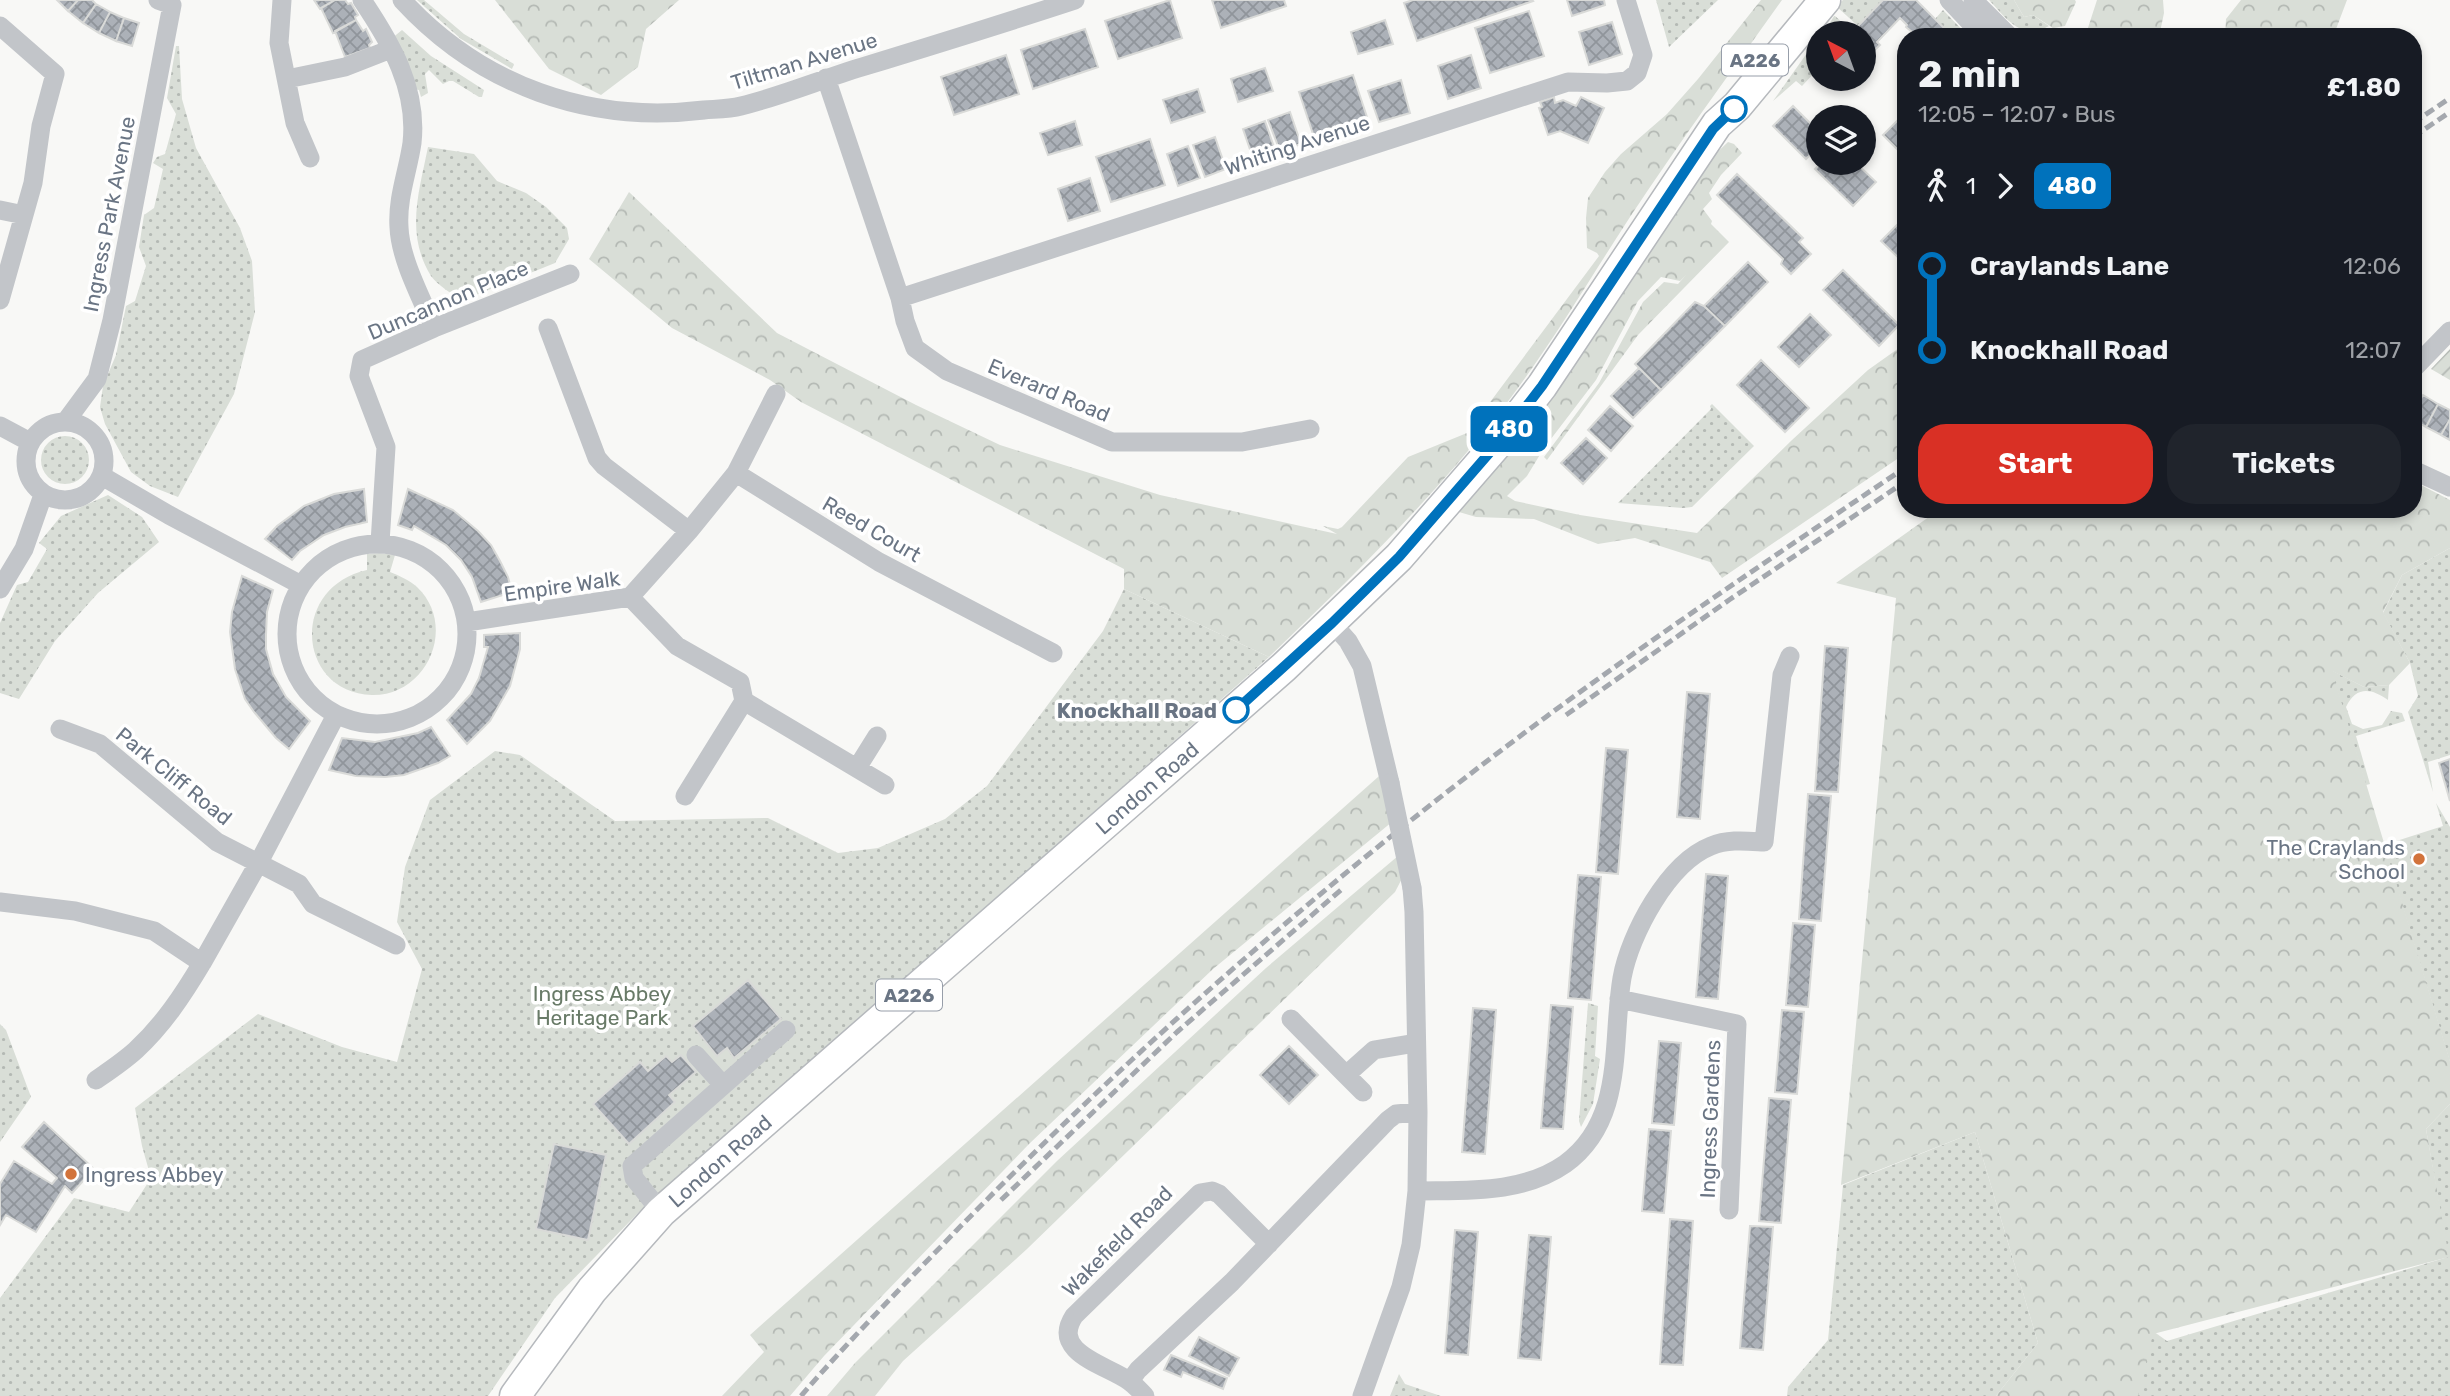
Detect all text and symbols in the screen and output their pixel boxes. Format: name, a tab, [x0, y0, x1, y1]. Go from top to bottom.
north arrow	[1806, 21, 1876, 91]
map controls	[1806, 21, 1876, 175]
street label: Tiltman Avenue	[728, 27, 880, 95]
road number: A226	[1722, 44, 1788, 76]
text: 2 min	[1918, 51, 2021, 97]
text: £1.80	[2327, 72, 2401, 103]
unlabelled marker	[1721, 96, 1747, 122]
text: 12:05 – 12:07 · Bus	[1918, 100, 2115, 128]
button: layers	[1806, 105, 1876, 175]
street label: Whiting Avenue	[1221, 110, 1373, 180]
street label: Ingress Park Avenue	[78, 114, 140, 314]
icon: walk	[1918, 167, 1956, 205]
icon: forward	[1986, 167, 2024, 205]
text: 1	[1966, 172, 1976, 200]
text: 480	[2048, 172, 2097, 200]
text: Craylands Lane	[1970, 251, 2169, 282]
text: 12:06	[2343, 252, 2401, 280]
street label: Duncannon Place	[364, 255, 532, 345]
text: Knockhall Road	[1970, 335, 2168, 366]
text: 12:07	[2345, 336, 2401, 364]
street label: Everard Road	[984, 353, 1114, 427]
line badge: 480	[1469, 406, 1549, 452]
text: 480	[1485, 415, 1533, 443]
button: Start	[1918, 424, 2153, 504]
button: Tickets	[2167, 424, 2401, 504]
street label: Reed Court	[818, 491, 926, 567]
street label: Empire Walk	[502, 565, 622, 607]
marker: Knockhall Road	[1223, 697, 1249, 723]
place label: Knockhall Road	[1057, 698, 1217, 723]
street label: Park Cliff Road	[111, 722, 237, 830]
street label: London Road	[1090, 736, 1204, 840]
place label: The Craylands School	[2266, 835, 2405, 884]
marker: The Craylands School	[2411, 851, 2427, 867]
road number: A226	[876, 979, 942, 1010]
park label: Ingress Abbey Heritage Park	[533, 981, 672, 1030]
street label: Ingress Gardens	[1695, 1039, 1725, 1199]
street label: London Road	[663, 1109, 777, 1213]
place label: Ingress Abbey	[85, 1162, 224, 1187]
marker: Ingress Abbey	[63, 1166, 79, 1182]
street label: Wakefield Road	[1057, 1181, 1177, 1301]

